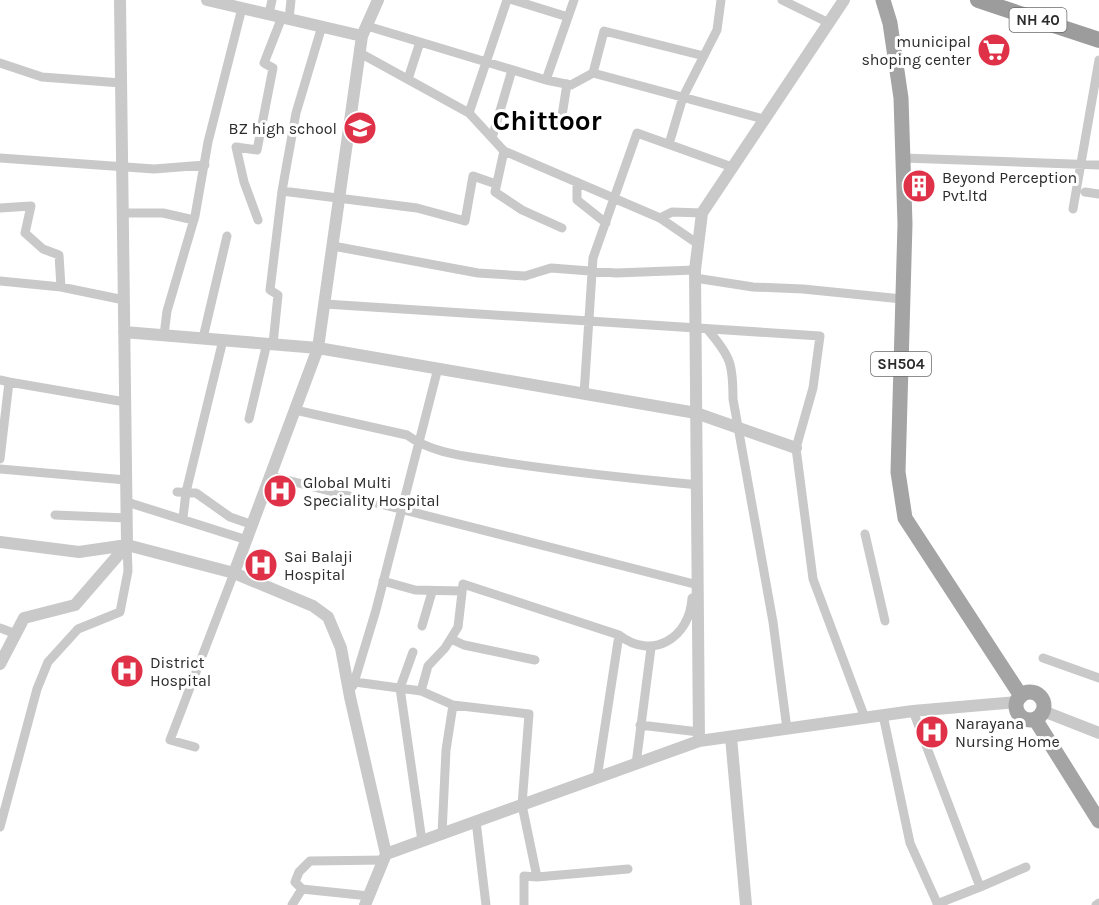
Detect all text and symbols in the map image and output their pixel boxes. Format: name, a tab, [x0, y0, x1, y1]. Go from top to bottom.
road number: NH 40	[1010, 8, 1066, 32]
place label: municipal shoping center	[861, 32, 971, 69]
supermarket icon: municipal shoping center	[976, 32, 1012, 68]
district label: Chittoor	[492, 104, 602, 137]
school or university icon: BZ high school	[342, 110, 378, 146]
place label: BZ high school	[229, 119, 337, 138]
building icon: Beyond Perception Pvt.ltd	[901, 168, 937, 204]
place label: Beyond Perception Pvt.ltd	[942, 168, 1077, 205]
road number: SH504	[871, 352, 931, 376]
hospital icon: Global Multi Speciality Hospital	[262, 473, 298, 509]
place label: Global Multi Speciality Hospital	[303, 473, 440, 510]
hospital icon: Sai Balaji Hospital	[243, 547, 279, 583]
place label: Sai Balaji Hospital	[284, 547, 353, 584]
hospital icon: District Hospital	[109, 653, 145, 689]
place label: District Hospital	[150, 653, 211, 690]
hospital icon: Narayana Nursing Home	[914, 714, 950, 750]
place label: Narayana Nursing Home	[955, 714, 1060, 751]

